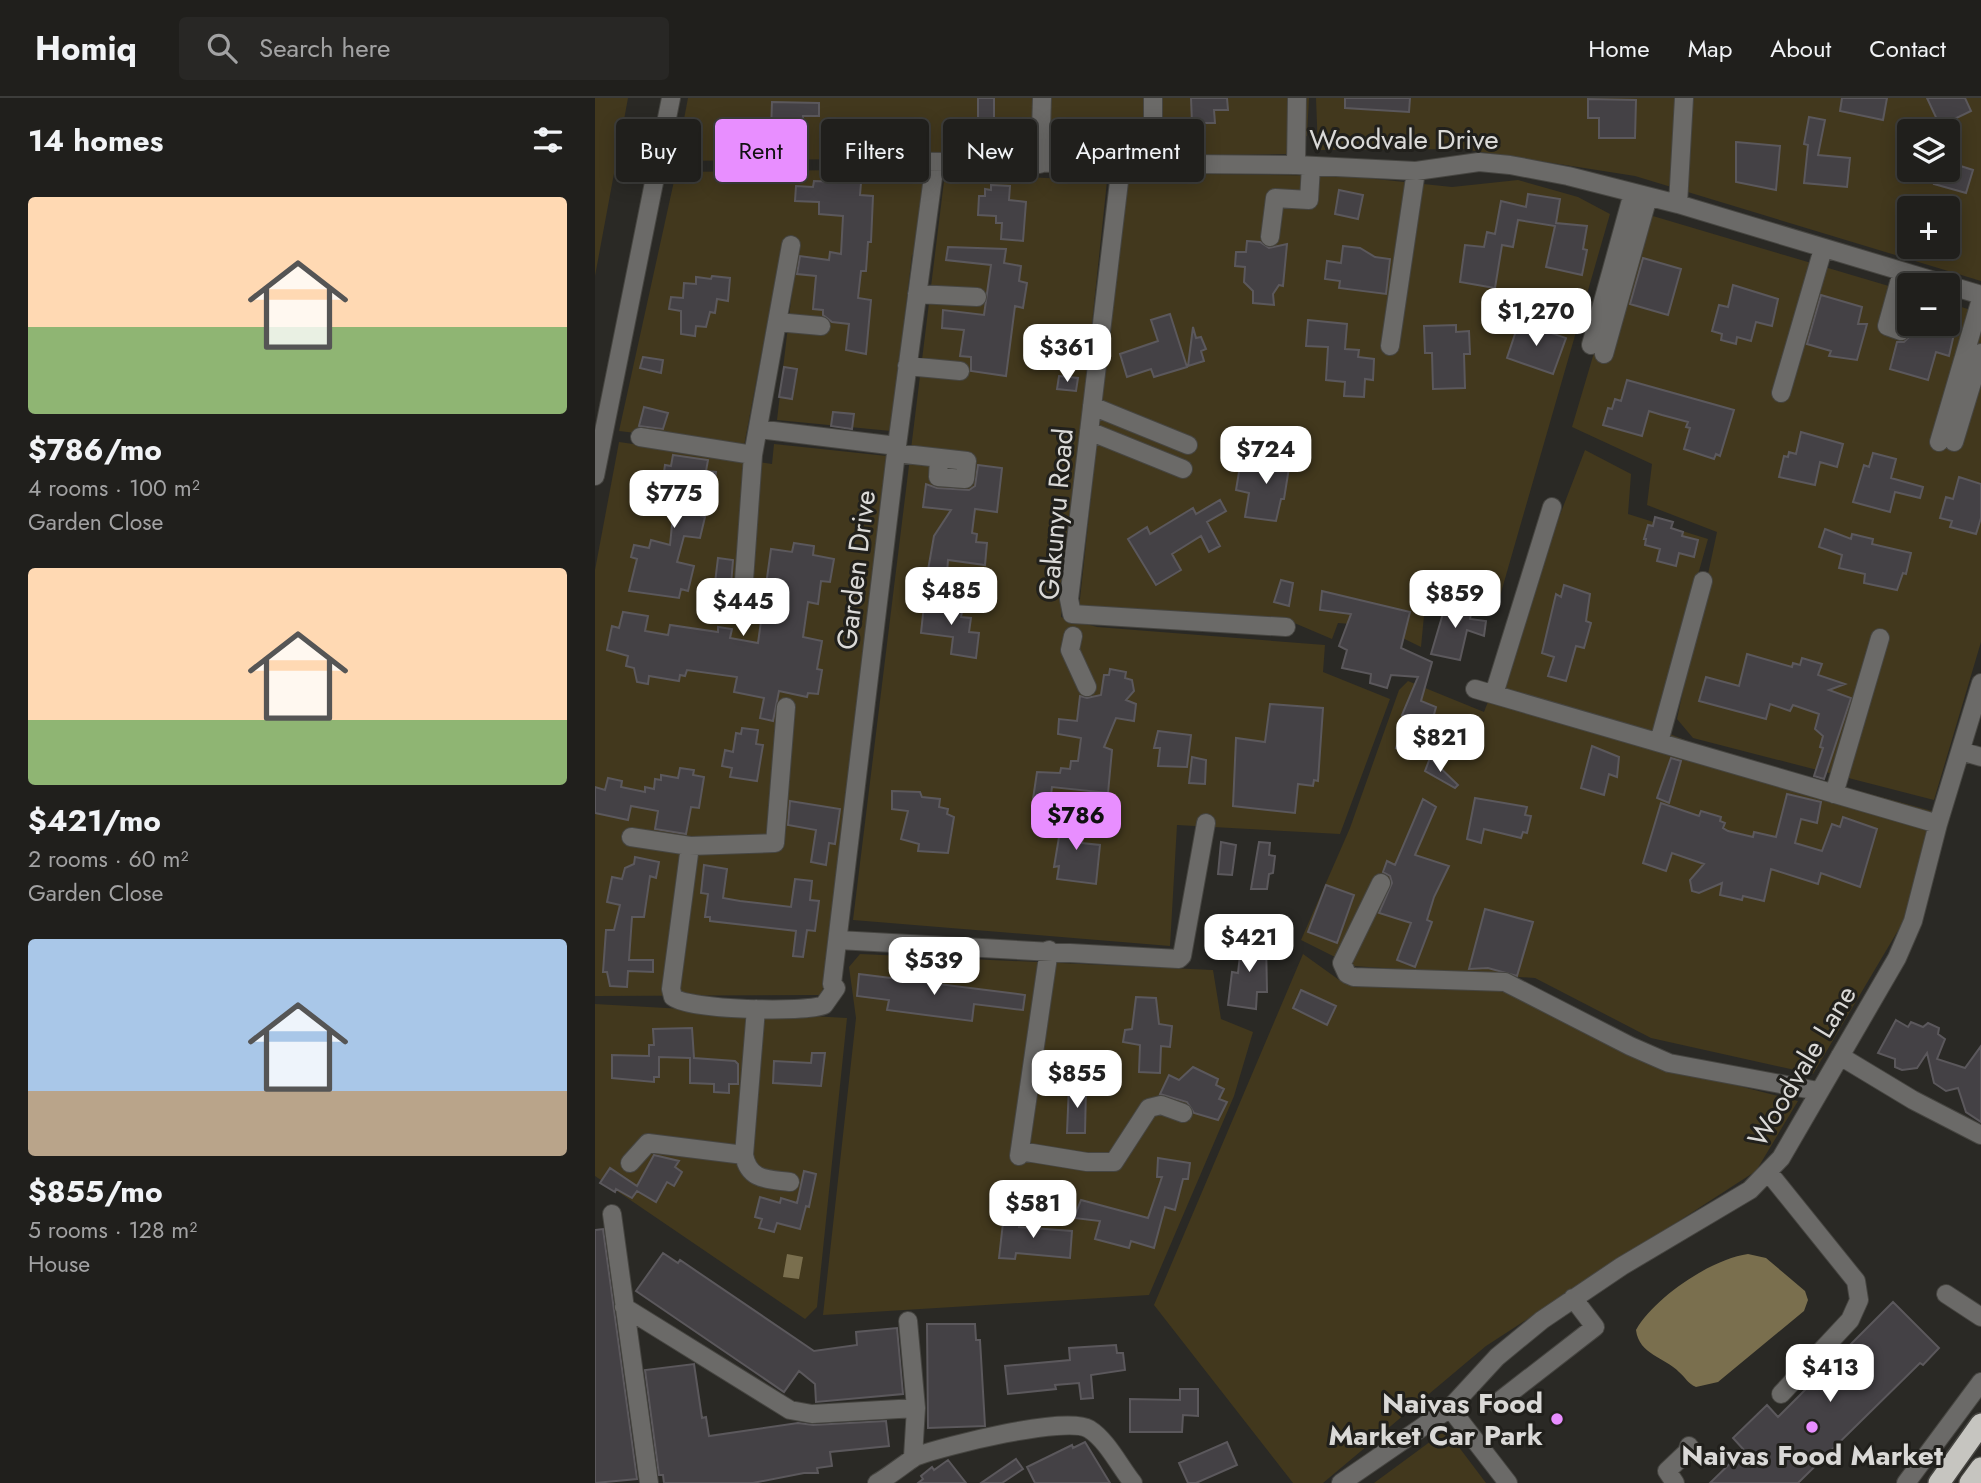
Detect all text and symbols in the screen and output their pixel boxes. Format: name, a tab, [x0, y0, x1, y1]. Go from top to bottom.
search box	[179, 17, 669, 80]
text: Homiq	[35, 25, 137, 72]
icon: search	[203, 29, 241, 67]
text: Search here	[259, 29, 390, 67]
text: Home	[1588, 31, 1650, 66]
text: Map	[1688, 31, 1732, 66]
text: About	[1770, 31, 1831, 66]
text: Contact	[1869, 31, 1946, 66]
text: 14 homes	[28, 119, 163, 162]
chip: Buy	[616, 119, 701, 182]
chip: Rent	[715, 119, 807, 182]
chip: Filters	[821, 119, 929, 182]
chip: New	[943, 119, 1037, 182]
chip: Apartment	[1051, 119, 1204, 182]
street label: Woodvale Drive	[1309, 119, 1499, 160]
map controls	[1897, 119, 1960, 336]
button: layers	[1897, 119, 1960, 182]
icon: filters	[529, 121, 567, 159]
button: +	[1897, 196, 1960, 259]
icon: home	[235, 242, 361, 368]
button: −	[1897, 273, 1960, 336]
pin: $1,270	[1479, 288, 1593, 348]
text: $1,270	[1497, 294, 1575, 328]
pin: $361	[1026, 324, 1108, 384]
text: $361	[1039, 330, 1095, 364]
street label: Gakunyu Road	[1028, 426, 1084, 602]
pin: $724	[1225, 426, 1307, 486]
text: $786/mo	[28, 428, 162, 471]
text: $724	[1236, 432, 1296, 466]
pin: $775	[633, 470, 715, 530]
text: 4 rooms · 100 m²	[28, 471, 200, 505]
text: $775	[646, 476, 702, 510]
street label: Garden Drive	[826, 488, 886, 652]
text: Garden Close	[28, 505, 163, 539]
pin: $485	[910, 568, 992, 627]
pin: $859	[1414, 570, 1496, 630]
text: $485	[921, 573, 981, 607]
text: $859	[1426, 576, 1484, 610]
pin: $445	[702, 578, 784, 638]
text: $445	[712, 584, 774, 618]
icon: home	[235, 613, 361, 739]
pin: $821	[1399, 714, 1481, 774]
text: $821	[1412, 720, 1468, 754]
pin: $786	[1035, 792, 1117, 852]
text: $786	[1047, 798, 1105, 832]
text: $421/mo	[28, 799, 161, 842]
text: 2 rooms · 60 m²	[28, 842, 188, 876]
text: Garden Close	[28, 876, 163, 910]
pin: $421	[1208, 914, 1290, 974]
text: $421	[1220, 920, 1278, 954]
pin: $539	[893, 937, 975, 997]
text: $539	[905, 943, 963, 977]
street label: Woodvale Lane	[1737, 977, 1867, 1155]
icon: home	[235, 984, 361, 1110]
pin: $855	[1036, 1051, 1118, 1110]
text: $855	[1048, 1056, 1106, 1090]
text: $855/mo	[28, 1170, 163, 1213]
pin: $581	[992, 1180, 1074, 1240]
text: $581	[1005, 1186, 1061, 1220]
text: 5 rooms · 128 m²	[28, 1213, 197, 1247]
text: House	[28, 1247, 90, 1281]
pin: $413	[1789, 1344, 1871, 1404]
text: $413	[1802, 1350, 1858, 1384]
place label: Naivas Food Market Car Park	[1328, 1383, 1543, 1456]
marker: Naivas Food Market Car Park	[1549, 1411, 1565, 1427]
marker: Naivas Food Market	[1804, 1419, 1820, 1435]
place label: Naivas Food Market	[1681, 1435, 1943, 1476]

